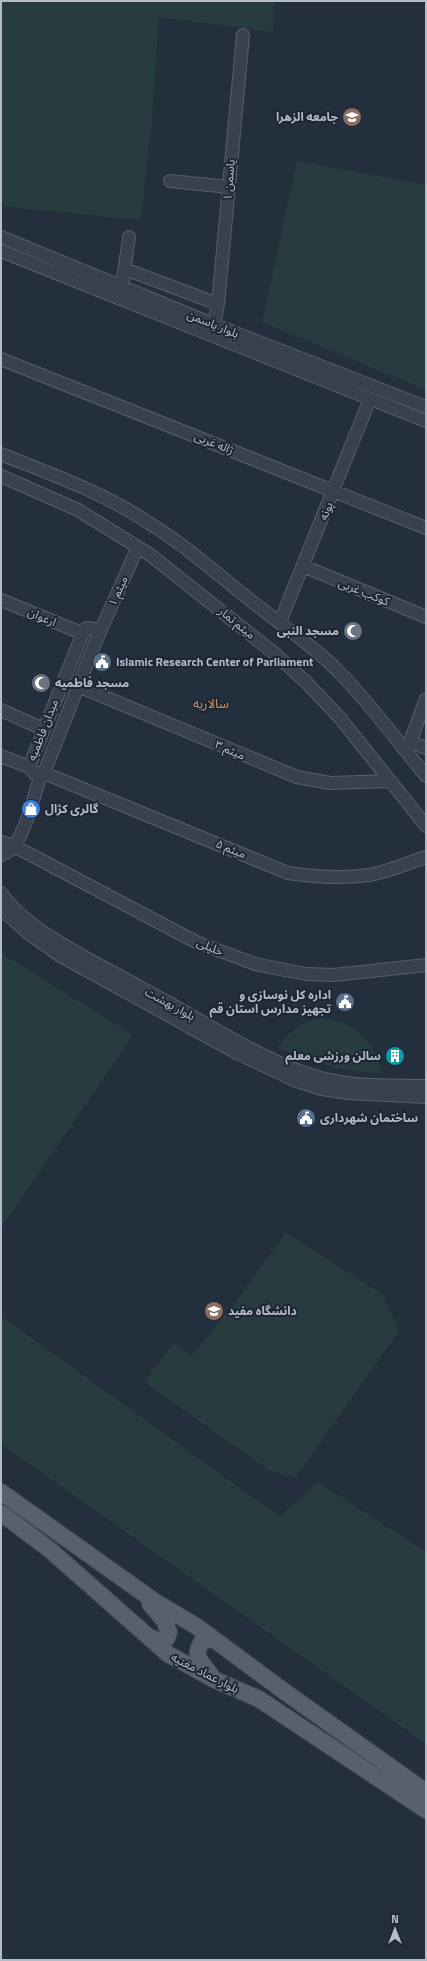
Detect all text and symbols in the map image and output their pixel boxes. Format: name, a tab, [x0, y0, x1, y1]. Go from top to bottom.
school or university icon: جامعه الزهرا	[341, 106, 363, 128]
place label: جامعه الزهرا	[276, 107, 338, 126]
street label: یاسمن ۱	[217, 158, 240, 202]
street label: بلوار یاسمن	[184, 305, 242, 343]
street label: ژاله غربی	[192, 426, 237, 459]
street label: پونه	[313, 499, 338, 523]
street label: میثم ۱	[102, 573, 133, 609]
street label: کوکب غربی	[336, 573, 394, 611]
street label: میثم تمار	[214, 601, 260, 644]
street label: ارغوان	[25, 602, 60, 631]
mosque icon: مسجد النبی	[342, 620, 364, 642]
place label: مسجد النبی	[277, 621, 339, 640]
public building icon: Islamic Research Center of Parliament	[91, 651, 113, 673]
place label: Islamic Research Center of Parliament	[116, 652, 314, 671]
mosque icon: مسجد فاطمیه	[30, 672, 52, 694]
place label: مسجد فاطمیه	[55, 673, 129, 692]
district label: سالاریه	[193, 693, 229, 713]
street label: میدان فاطمیه	[22, 696, 63, 764]
street label: میثم ۳	[212, 735, 248, 764]
shop icon: گالری کژال	[20, 798, 42, 820]
place label: گالری کژال	[45, 799, 99, 818]
street label: میثم ۵	[213, 834, 249, 863]
street label: خلیلی	[194, 932, 227, 961]
street label: بلوار بهشت	[142, 982, 199, 1025]
place label: اداره کل نوسازی و تجهیز مدارس استان قم	[209, 985, 332, 1018]
public building icon: اداره کل نوسازی و تجهیز مدارس استان قم	[334, 991, 356, 1013]
building icon: سالن ورزشی معلم	[384, 1045, 406, 1067]
place label: سالن ورزشی معلم	[285, 1046, 381, 1065]
public building icon: ساختمان شهرداری	[295, 1107, 317, 1129]
place label: ساختمان شهرداری	[320, 1108, 418, 1127]
school or university icon: دانشگاه مفید	[203, 1300, 225, 1322]
place label: دانشگاه مفید	[228, 1301, 297, 1320]
street label: بلوار عماد مغنیه	[168, 1647, 243, 1698]
north arrow	[375, 1909, 415, 1949]
text: N	[391, 1911, 399, 1927]

